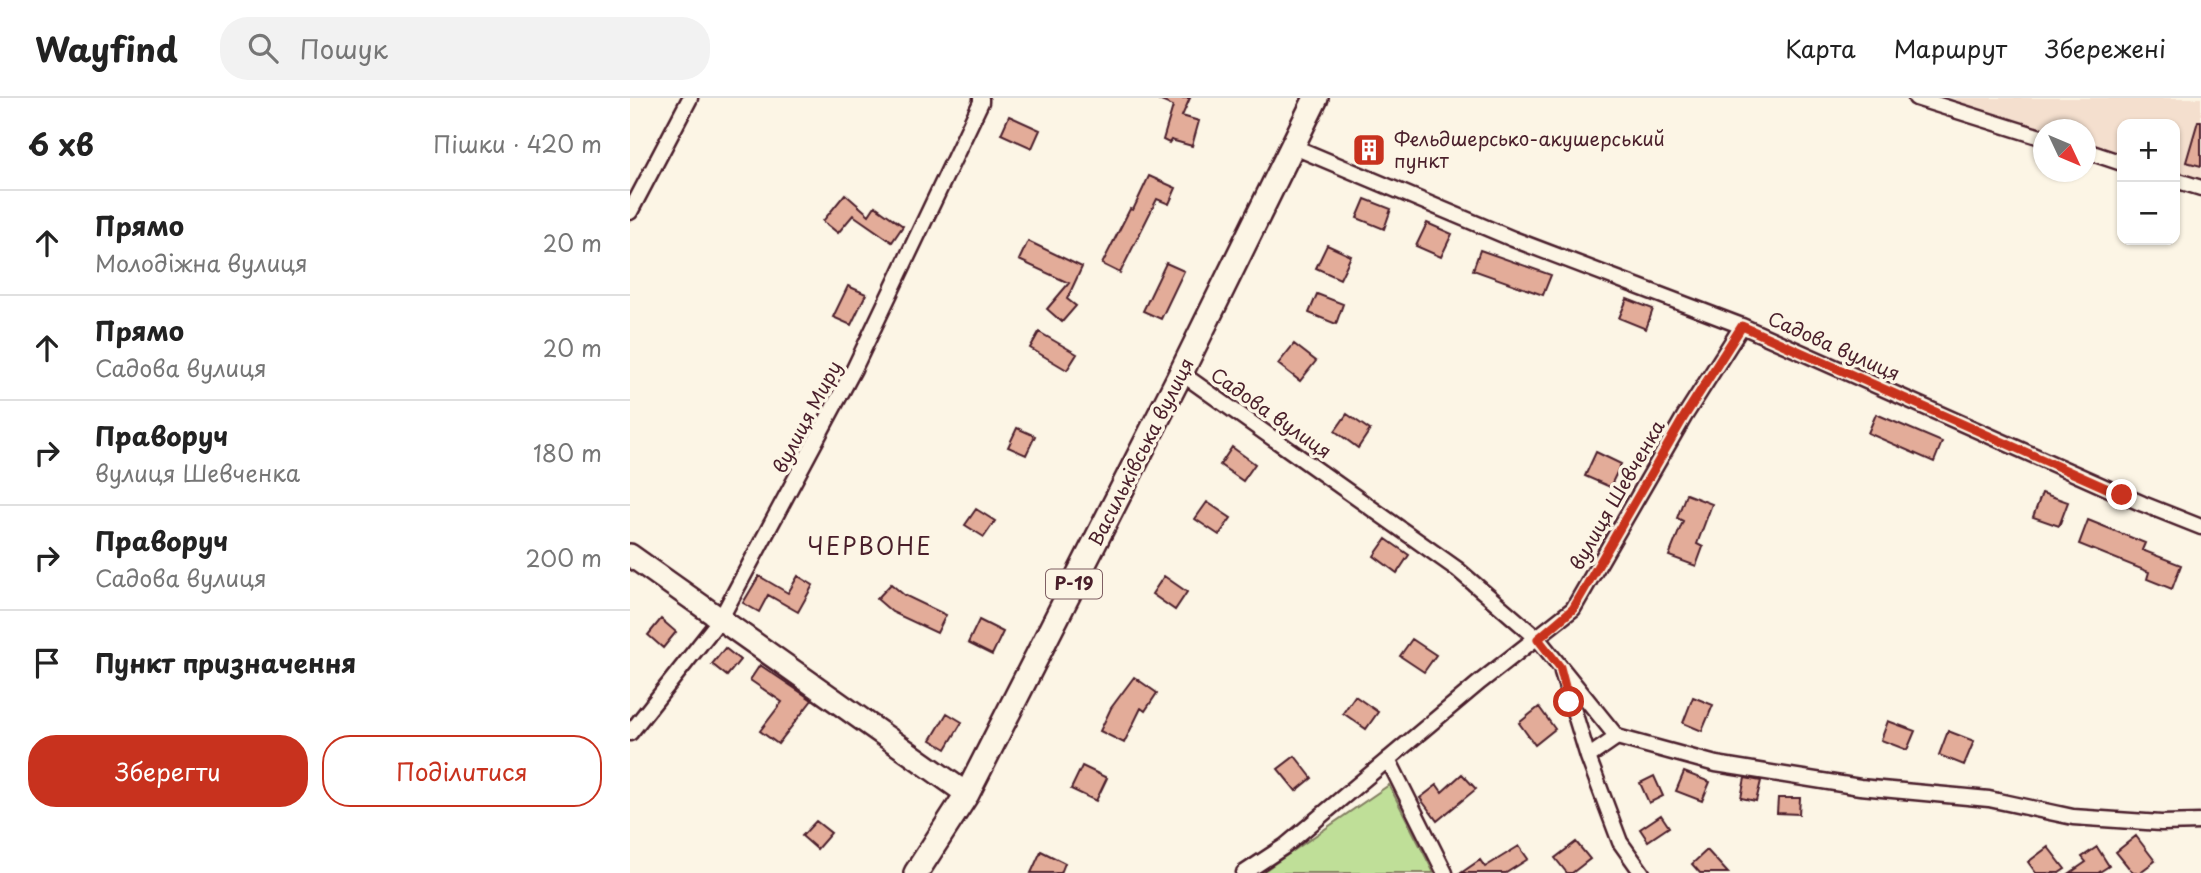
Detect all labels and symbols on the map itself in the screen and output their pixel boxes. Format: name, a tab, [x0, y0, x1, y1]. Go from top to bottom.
north arrow	[2033, 119, 2096, 182]
place label: Фельдшерсько-акушерський пункт	[1394, 124, 1665, 174]
building icon: Фельдшерсько-акушерський пункт	[1350, 131, 1388, 169]
street label: Садова вулиця	[1764, 303, 1905, 387]
street label: Васильківська вулиця	[1080, 353, 1200, 551]
street label: вулиця Миру	[765, 355, 848, 478]
street label: Садова вулиця	[1205, 360, 1338, 464]
street label: вулиця Шевченка	[1562, 414, 1671, 575]
route end	[2106, 479, 2137, 510]
district label: ЧЕРВОНЕ	[807, 528, 933, 563]
road number: Р-19	[1046, 570, 1102, 598]
route start	[1553, 686, 1584, 717]

